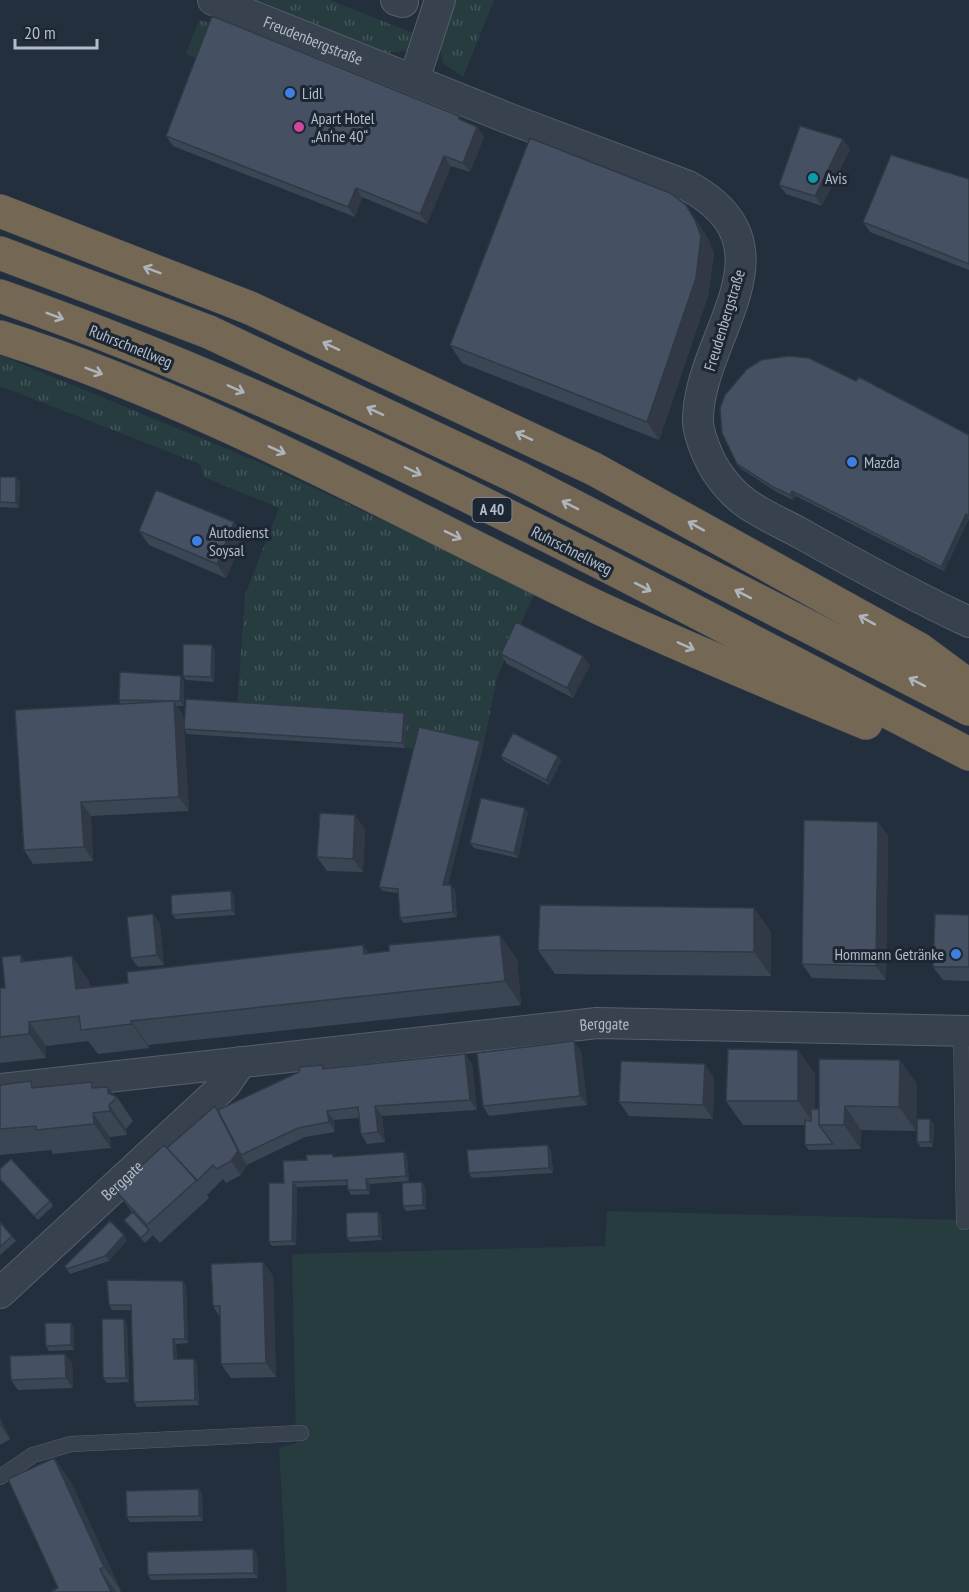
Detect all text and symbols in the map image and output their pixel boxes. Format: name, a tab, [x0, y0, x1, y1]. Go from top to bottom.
street label: Freudenbergstraße	[261, 11, 366, 69]
scale bar	[15, 12, 98, 50]
text: 20 m	[24, 21, 56, 44]
place label: Lidl	[302, 83, 323, 103]
marker: Lidl	[283, 86, 297, 100]
place label: Apart Hotel „An‘ne 40“	[311, 108, 375, 146]
marker: Apart Hotel „An‘ne 40“	[292, 120, 306, 134]
place label: Avis	[825, 168, 847, 188]
marker: Avis	[806, 171, 820, 185]
one-way arrow	[143, 264, 162, 275]
street label: Freudenbergstraße	[699, 267, 749, 373]
one-way arrow	[45, 311, 64, 322]
street label: Ruhrschnellweg	[86, 320, 176, 372]
one-way arrow	[323, 340, 341, 352]
one-way arrow	[85, 367, 103, 378]
one-way arrow	[226, 384, 244, 396]
one-way arrow	[367, 404, 385, 416]
one-way arrow	[515, 429, 533, 441]
one-way arrow	[268, 445, 286, 457]
place label: Mazda	[864, 452, 900, 472]
marker: Mazda	[845, 455, 859, 469]
one-way arrow	[404, 465, 422, 477]
road number: A 40	[472, 498, 512, 522]
one-way arrow	[561, 498, 579, 510]
one-way arrow	[688, 520, 706, 531]
street label: Ruhrschnellweg	[528, 521, 616, 579]
place label: Autodienst Soysal	[209, 522, 269, 560]
one-way arrow	[444, 529, 461, 541]
marker: Autodienst Soysal	[190, 534, 204, 548]
one-way arrow	[634, 581, 652, 593]
one-way arrow	[735, 587, 753, 599]
one-way arrow	[859, 614, 876, 626]
one-way arrow	[676, 641, 694, 652]
one-way arrow	[908, 676, 926, 688]
place label: Hommann Getränke	[834, 944, 944, 964]
marker: Hommann Getränke	[949, 947, 963, 961]
street label: Berggate	[579, 1013, 629, 1035]
street label: Berggate	[97, 1156, 147, 1205]

